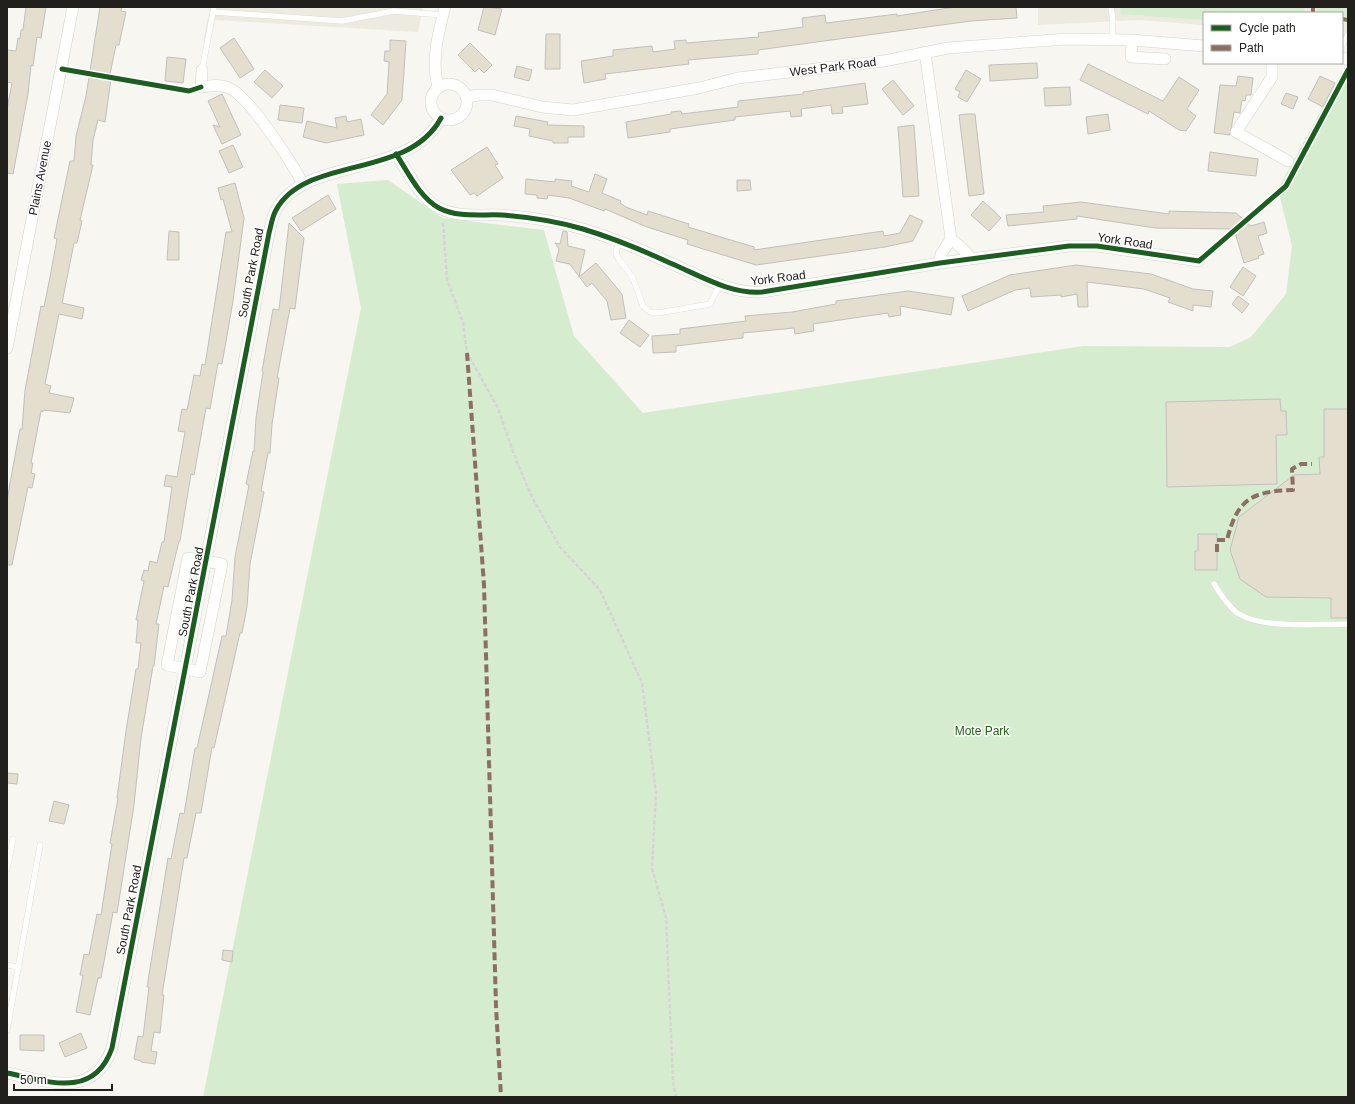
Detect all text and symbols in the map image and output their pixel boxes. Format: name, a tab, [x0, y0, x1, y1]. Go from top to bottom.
legend	[1203, 12, 1343, 64]
text: Cycle path	[1239, 21, 1296, 35]
text: Path	[1239, 41, 1264, 55]
street label: West Park Road	[789, 55, 877, 79]
street label: Plains Avenue	[26, 139, 54, 217]
street label: South Park Road	[235, 227, 267, 319]
street label: York Road	[1096, 230, 1154, 252]
street label: York Road	[750, 268, 806, 288]
street label: South Park Road	[175, 546, 207, 638]
park label: Mote Park	[955, 724, 1010, 738]
street label: South Park Road	[113, 864, 145, 956]
scale bar	[14, 1066, 112, 1092]
text: 50 m	[20, 1073, 47, 1087]

